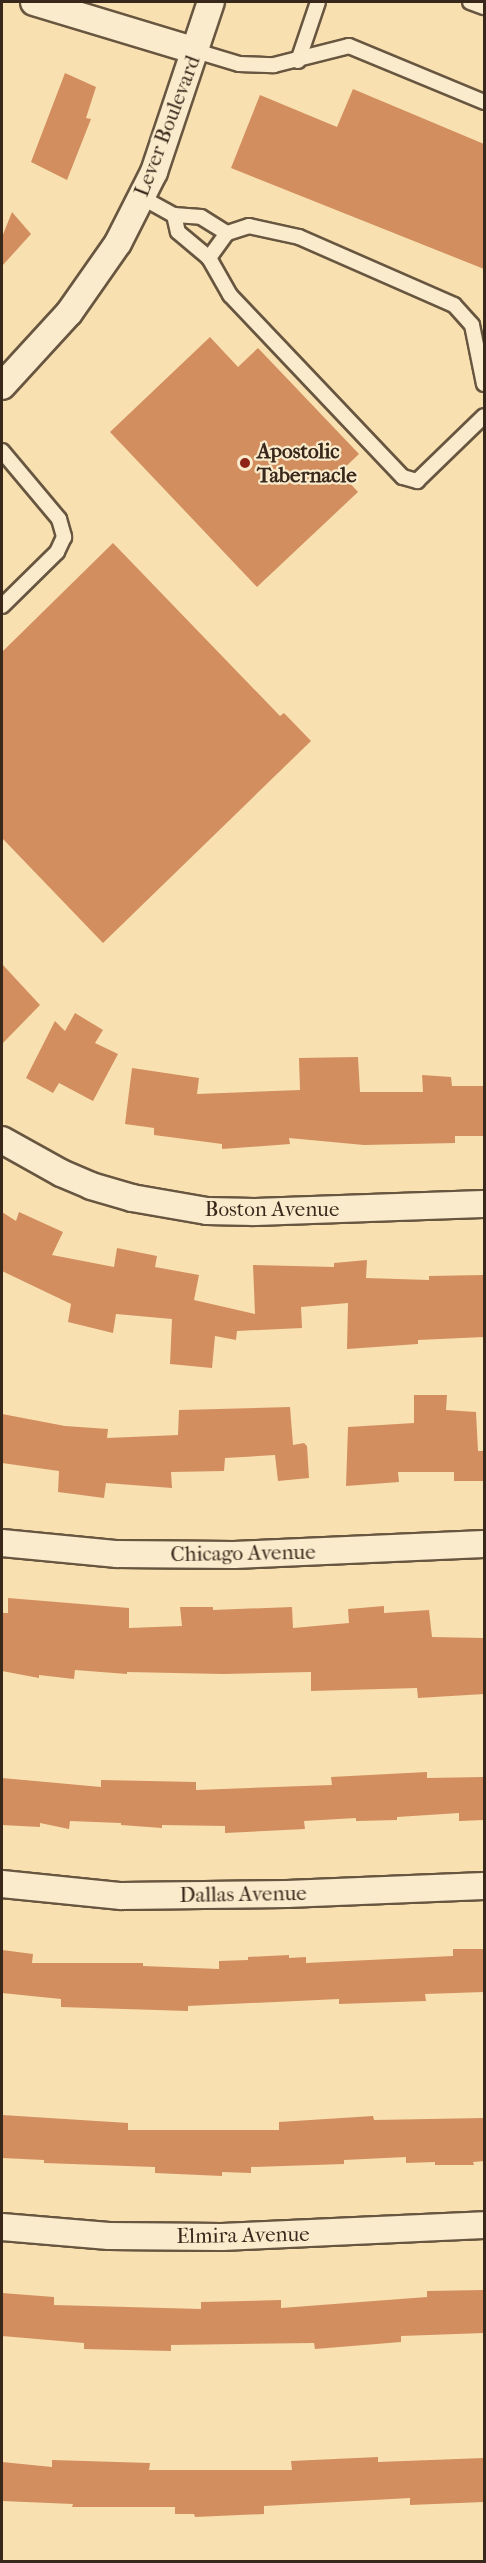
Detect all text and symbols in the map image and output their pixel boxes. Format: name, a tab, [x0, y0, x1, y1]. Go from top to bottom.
street label: Lever Boulevard	[129, 52, 205, 200]
place label: Apostolic Tabernacle	[257, 438, 357, 488]
marker: Apostolic Tabernacle	[238, 456, 252, 470]
street label: Boston Avenue	[205, 1196, 339, 1222]
street label: Chicago Avenue	[170, 1539, 316, 1567]
street label: Dallas Avenue	[179, 1880, 307, 1908]
street label: Elmira Avenue	[176, 2221, 310, 2249]

